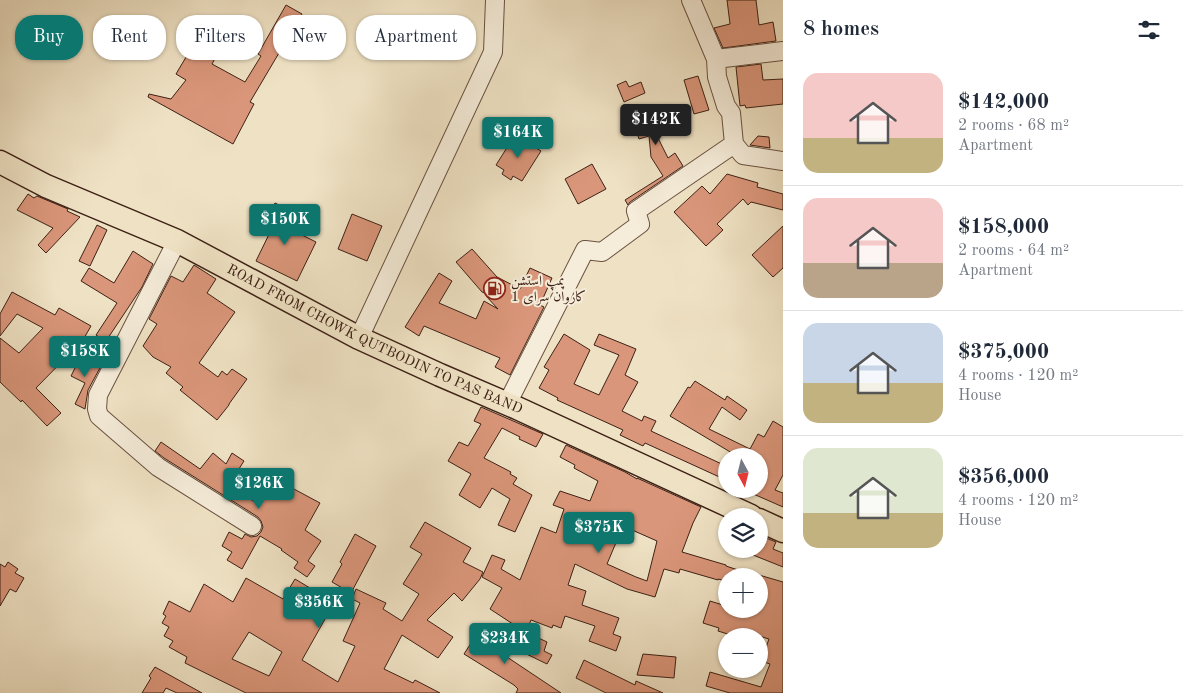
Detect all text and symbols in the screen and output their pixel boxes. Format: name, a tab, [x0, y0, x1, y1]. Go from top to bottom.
chip: Buy	[15, 15, 83, 60]
chip: Rent	[93, 15, 166, 60]
chip: Filters	[176, 15, 263, 60]
chip: New	[273, 15, 346, 60]
chip: Apartment	[356, 15, 476, 60]
icon: filters	[1135, 16, 1163, 44]
text: 8 homes	[803, 19, 879, 40]
text: $142,000	[958, 92, 1049, 113]
icon: home	[843, 93, 903, 153]
pin: $142K	[621, 104, 691, 146]
text: $142K	[631, 112, 681, 128]
pin: $164K	[483, 116, 553, 159]
text: 2 rooms · 68 m²	[958, 118, 1069, 134]
text: $164K	[493, 125, 543, 141]
text: Apartment	[958, 138, 1033, 154]
pin: $150K	[250, 204, 320, 246]
text: $150K	[260, 212, 310, 228]
text: $158,000	[958, 217, 1049, 238]
icon: home	[843, 218, 903, 278]
text: 2 rooms · 64 m²	[958, 243, 1069, 259]
street label: ROAD FROM CHOWK QUTBODIN TO PAS BAND	[225, 262, 525, 417]
text: Apartment	[958, 263, 1033, 279]
place label: پمپ استشن کاروان سرای 1	[511, 274, 586, 306]
fuel station icon: پمپ استشن کاروان سرای 1	[483, 277, 507, 301]
pin: $158K	[50, 336, 120, 378]
text: $375,000	[958, 342, 1049, 363]
icon: home	[843, 343, 903, 403]
text: $158K	[60, 344, 110, 360]
text: 4 rooms · 120 m²	[958, 368, 1078, 384]
text: House	[958, 388, 1001, 404]
north arrow	[718, 448, 768, 498]
map controls	[718, 448, 768, 678]
text: $356,000	[958, 467, 1049, 488]
pin: $126K	[224, 468, 294, 510]
icon: home	[843, 468, 903, 528]
text: $126K	[234, 476, 284, 492]
text: 4 rooms · 120 m²	[958, 493, 1078, 509]
button: layers	[718, 508, 768, 558]
pin: $375K	[564, 512, 634, 554]
text: House	[958, 513, 1001, 529]
text: $375K	[574, 520, 624, 536]
button: +	[718, 568, 768, 618]
pin: $356K	[284, 586, 354, 629]
text: $356K	[294, 595, 344, 611]
pin: $234K	[470, 622, 540, 665]
button: −	[718, 628, 768, 678]
text: $234K	[480, 631, 530, 647]

